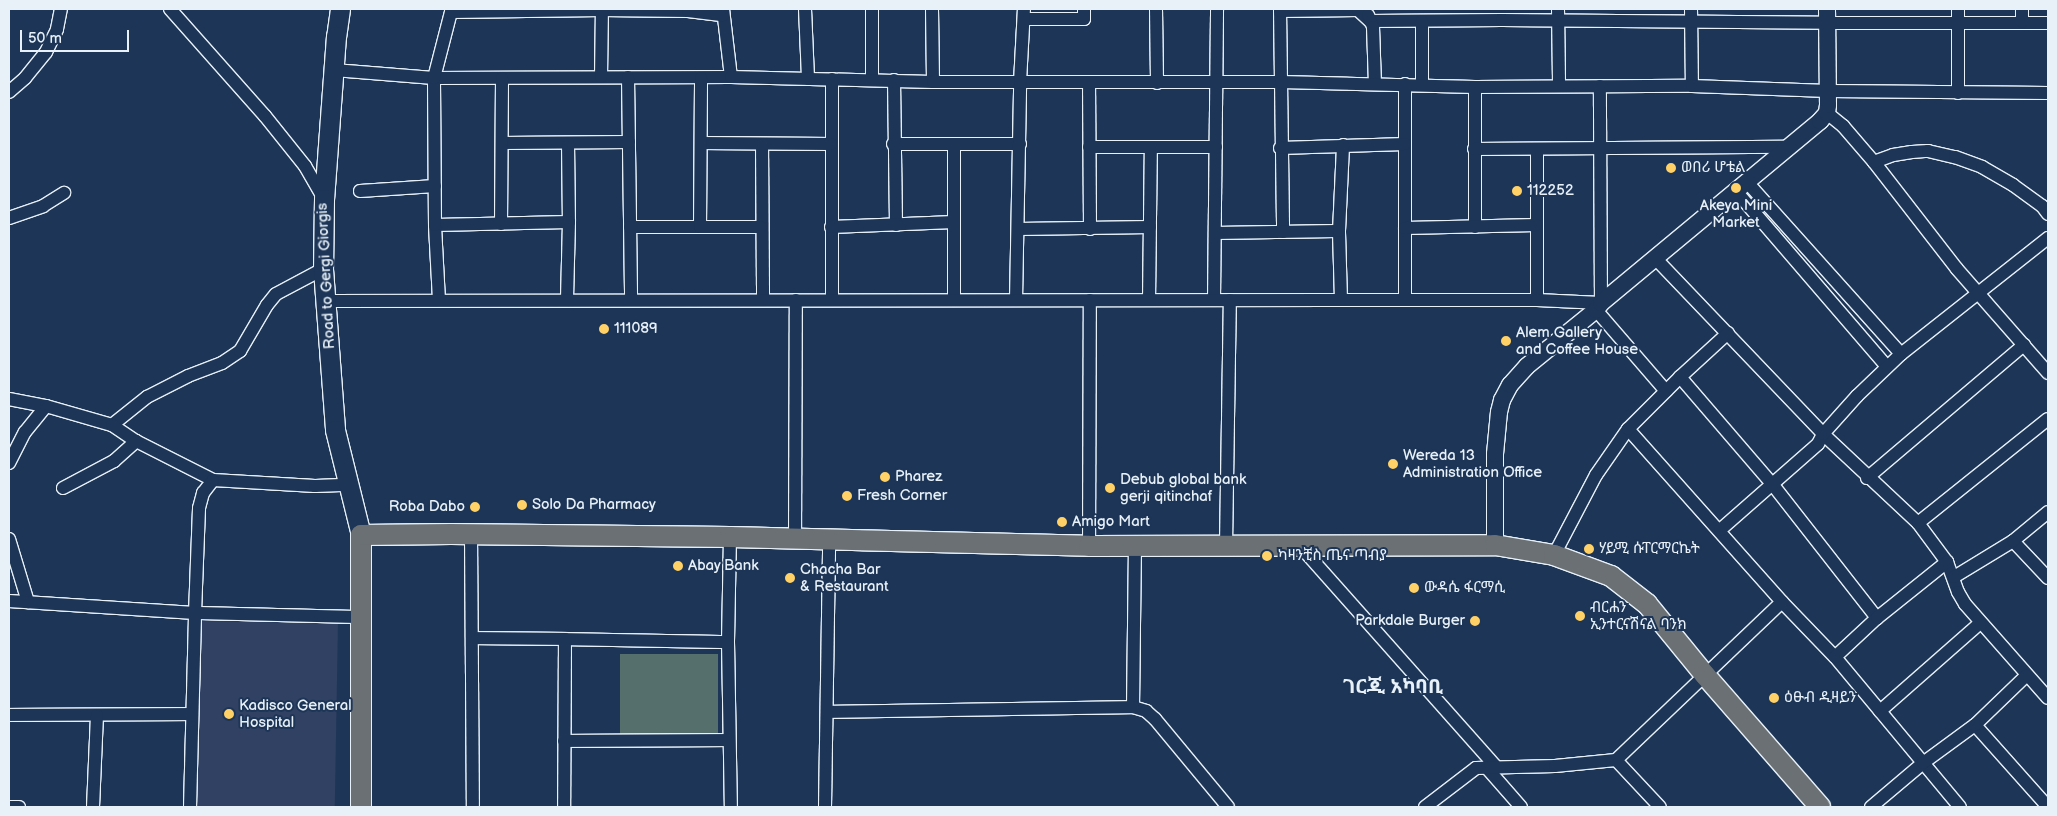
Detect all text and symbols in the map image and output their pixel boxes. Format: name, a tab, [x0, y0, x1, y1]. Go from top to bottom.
scale bar	[22, 20, 131, 52]
text: 50 m	[28, 29, 62, 48]
place label: ወበሪ ሆቴል	[1681, 159, 1745, 177]
marker: ወበሪ ሆቴል	[1665, 162, 1677, 174]
place label: 112252	[1527, 182, 1574, 200]
marker: Akeya Mini Market	[1730, 182, 1742, 194]
marker: 112252	[1511, 185, 1523, 197]
place label: Akeya Mini Market	[1700, 196, 1772, 231]
street label: Road to Gergi Giorgis	[313, 202, 339, 350]
place label: 111089	[614, 320, 658, 338]
marker: 111089	[598, 323, 610, 335]
place label: Alem Gallery and Coffee House	[1516, 323, 1638, 358]
marker: Alem Gallery and Coffee House	[1500, 335, 1512, 347]
place label: Wereda 13 Administration Office	[1403, 446, 1542, 481]
marker: Wereda 13 Administration Office	[1387, 458, 1399, 470]
place label: Pharez	[895, 468, 942, 486]
place label: Debub global bank gerji qitinchaf	[1120, 470, 1246, 505]
marker: Pharez	[879, 471, 891, 483]
marker: Debub global bank gerji qitinchaf	[1104, 482, 1116, 494]
place label: Fresh Corner	[857, 487, 947, 505]
marker: Fresh Corner	[841, 490, 853, 502]
place label: Solo Da Pharmacy	[532, 496, 656, 514]
place label: Roba Dabo	[389, 498, 465, 516]
marker: Solo Da Pharmacy	[516, 499, 528, 511]
marker: Roba Dabo	[469, 501, 481, 513]
place label: Amigo Mart	[1072, 513, 1150, 531]
marker: Amigo Mart	[1056, 516, 1068, 528]
place label: ሃይሚ ሱፐርማርኬት	[1599, 540, 1700, 558]
marker: ሃይሚ ሱፐርማርኬት	[1583, 543, 1595, 555]
place label: ካዛንቺስ ጤና ጣብያ	[1278, 547, 1387, 565]
marker: ካዛንቺስ ጤና ጣብያ	[1260, 549, 1274, 563]
place label: Abay Bank	[688, 557, 760, 575]
marker: Abay Bank	[672, 560, 684, 572]
place label: Chacha Bar & Restaurant	[800, 560, 889, 595]
marker: Chacha Bar & Restaurant	[784, 572, 796, 584]
place label: ውዳሴ ፋርማሲ	[1424, 579, 1505, 597]
marker: ውዳሴ ፋርማሲ	[1408, 582, 1420, 594]
place label: ብርሐን ኢንተርናሽናል ባንክ	[1590, 598, 1687, 633]
marker: ብርሐን ኢንተርናሽናል ባንክ	[1574, 610, 1586, 622]
place label: Parkdale Burger	[1355, 612, 1465, 630]
marker: Parkdale Burger	[1469, 615, 1481, 627]
district label: ገርጂ አካባቢ	[1343, 675, 1443, 699]
place label: ዕፁብ ዲዛይን	[1784, 689, 1856, 707]
marker: ዕፁብ ዲዛይን	[1768, 692, 1780, 704]
place label: Kadisco General Hospital	[239, 696, 352, 731]
marker: Kadisco General Hospital	[223, 708, 235, 720]

